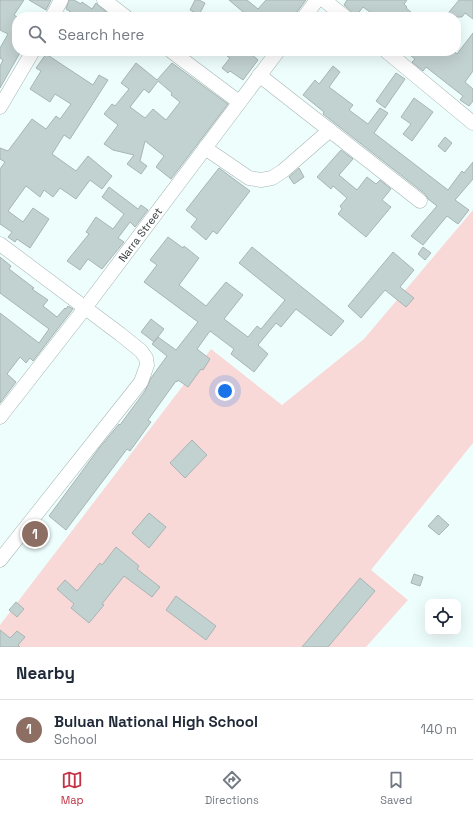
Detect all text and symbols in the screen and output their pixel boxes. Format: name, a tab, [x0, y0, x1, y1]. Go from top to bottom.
search box	[12, 12, 461, 56]
icon: search	[26, 23, 48, 45]
text: Search here	[58, 25, 144, 44]
street label: Narra Street	[115, 205, 165, 265]
your location	[215, 381, 235, 401]
pin: 1	[22, 519, 48, 549]
map controls	[425, 599, 461, 635]
button: locate	[425, 599, 461, 635]
text: Nearby	[16, 662, 75, 684]
text: Buluan National High School	[54, 712, 258, 731]
text: 1	[26, 721, 32, 738]
text: 140 m	[421, 721, 457, 738]
text: School	[54, 731, 97, 748]
tab: Map	[61, 769, 84, 807]
tab: Directions	[205, 769, 259, 807]
tab: Saved	[380, 769, 412, 807]

